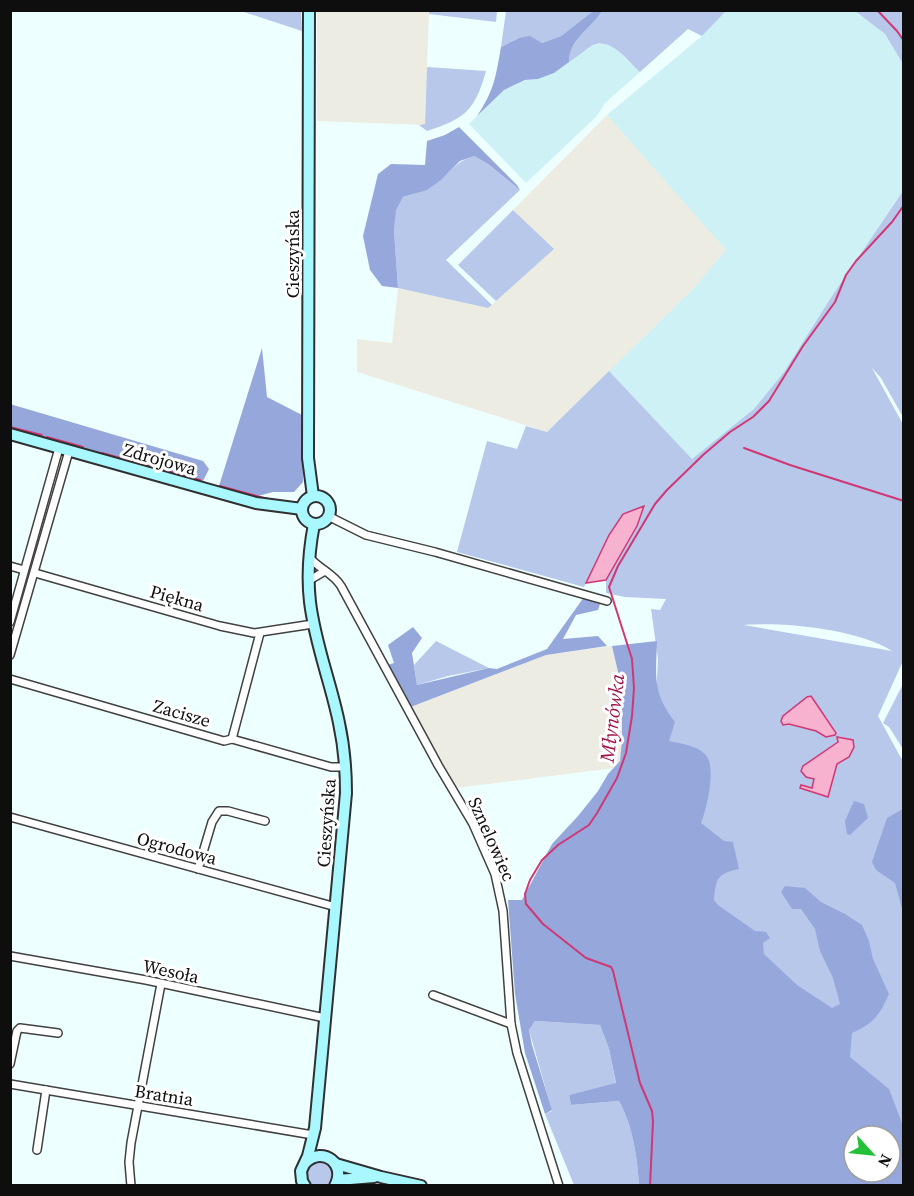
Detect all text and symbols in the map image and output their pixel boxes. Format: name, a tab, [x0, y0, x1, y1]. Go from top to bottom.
street label: Cieszyńska	[280, 209, 305, 298]
street label: Zdrojowa	[121, 437, 200, 482]
street label: Piękna	[147, 578, 208, 618]
water label: Młynówka	[593, 672, 631, 765]
street label: Zacisze	[150, 693, 214, 733]
street label: Cieszyńska	[310, 777, 342, 868]
street label: Sznelowiec	[462, 793, 522, 885]
street label: Ogrodowa	[134, 825, 221, 871]
street label: Wesoła	[140, 953, 202, 989]
street label: Bratnia	[133, 1078, 196, 1112]
north arrow	[842, 1124, 902, 1184]
text: N	[873, 1151, 898, 1171]

